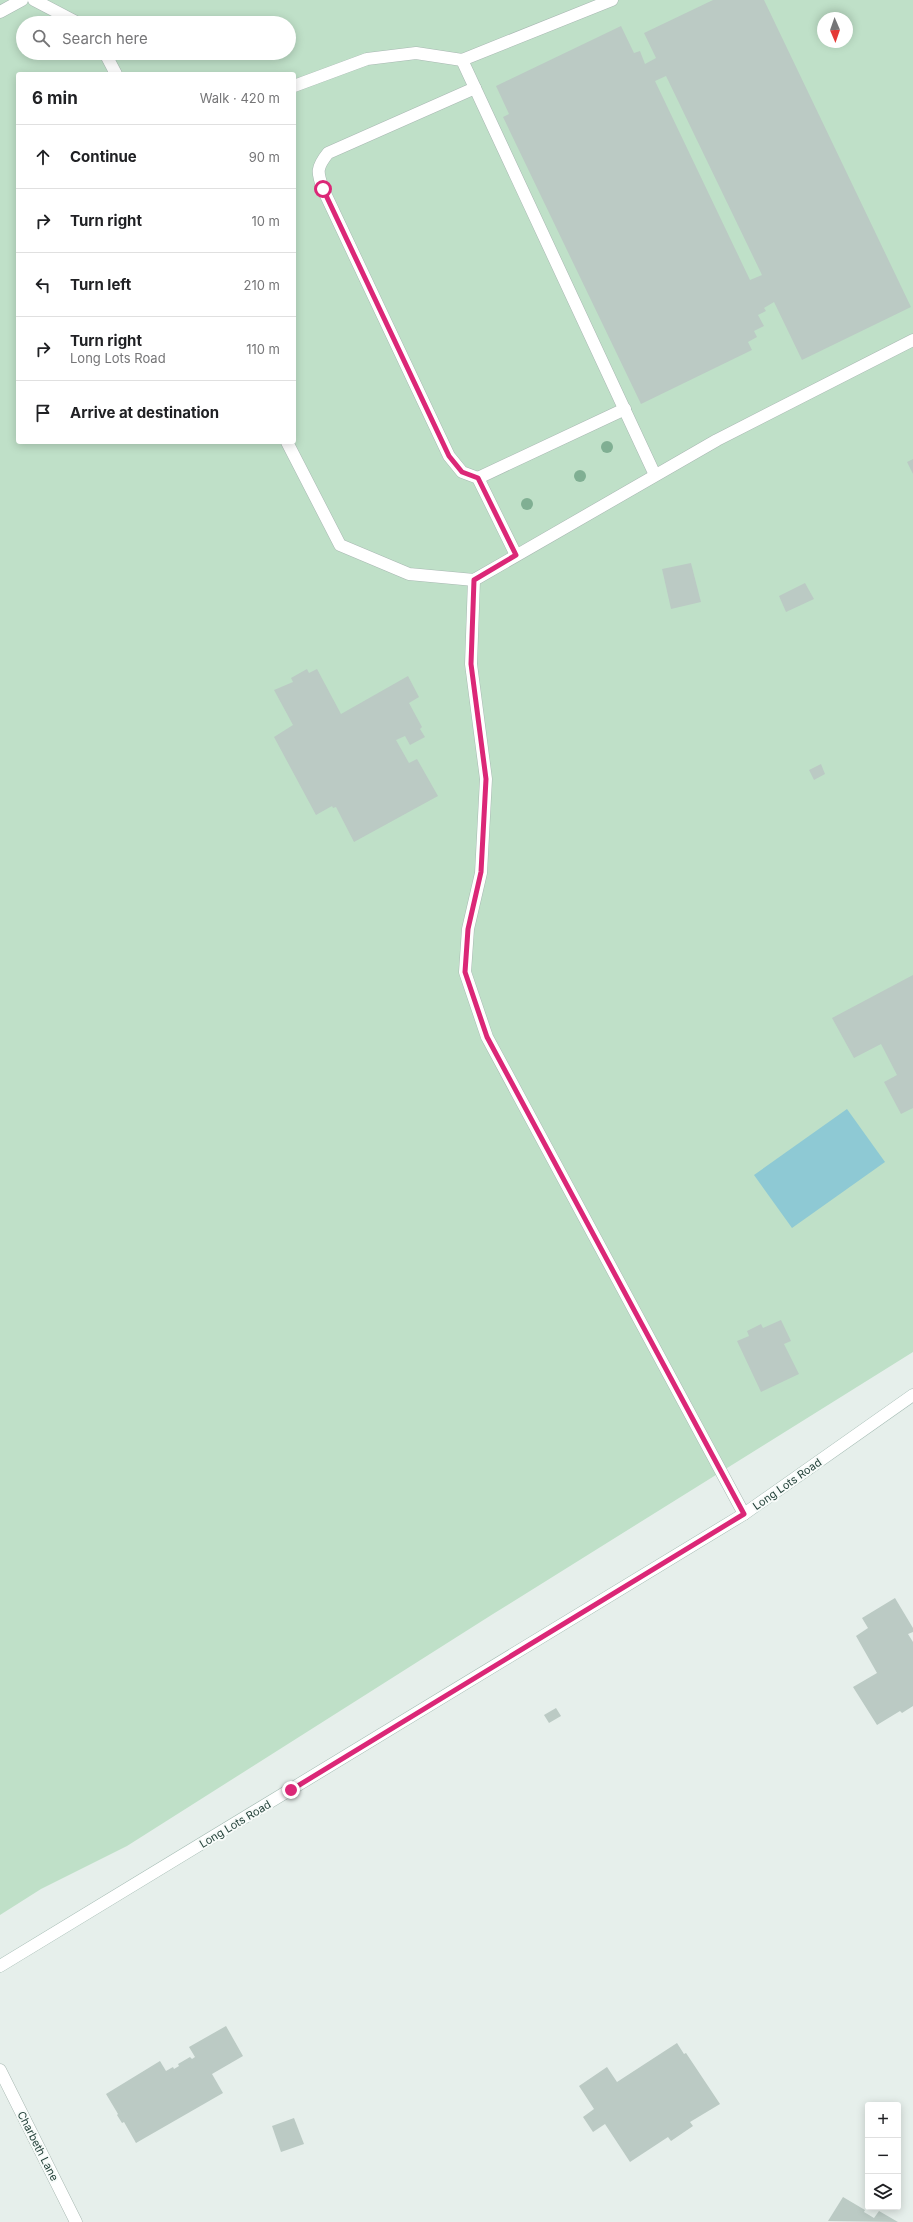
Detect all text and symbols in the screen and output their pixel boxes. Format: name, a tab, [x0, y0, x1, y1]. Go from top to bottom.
north arrow	[817, 12, 853, 48]
search box	[16, 16, 296, 60]
icon: search	[30, 27, 52, 49]
text: Search here	[62, 29, 148, 48]
text: 6 min	[32, 88, 78, 108]
text: Walk · 420 m	[200, 90, 280, 106]
icon: ahead	[32, 146, 54, 168]
text: Continue	[70, 147, 137, 166]
text: 90 m	[249, 149, 280, 165]
route start	[314, 180, 332, 198]
icon: right	[32, 210, 54, 232]
text: Turn right	[70, 211, 142, 230]
text: 10 m	[251, 213, 280, 229]
icon: left	[32, 274, 54, 296]
text: Turn left	[70, 275, 131, 294]
text: 210 m	[244, 277, 280, 293]
text: Turn right	[70, 331, 142, 350]
icon: right	[32, 338, 54, 360]
text: 110 m	[246, 341, 280, 357]
text: Long Lots Road	[70, 350, 166, 366]
icon: arrive	[32, 402, 54, 424]
text: Arrive at destination	[70, 403, 219, 422]
street label: Long Lots Road	[750, 1455, 824, 1513]
route end	[282, 1781, 300, 1799]
street label: Long Lots Road	[197, 1797, 273, 1851]
map controls	[865, 2102, 901, 2210]
button: +	[865, 2102, 901, 2138]
street label: Charbeth Lane	[14, 2109, 62, 2183]
button: −	[865, 2138, 901, 2174]
button: layers	[865, 2174, 901, 2210]

